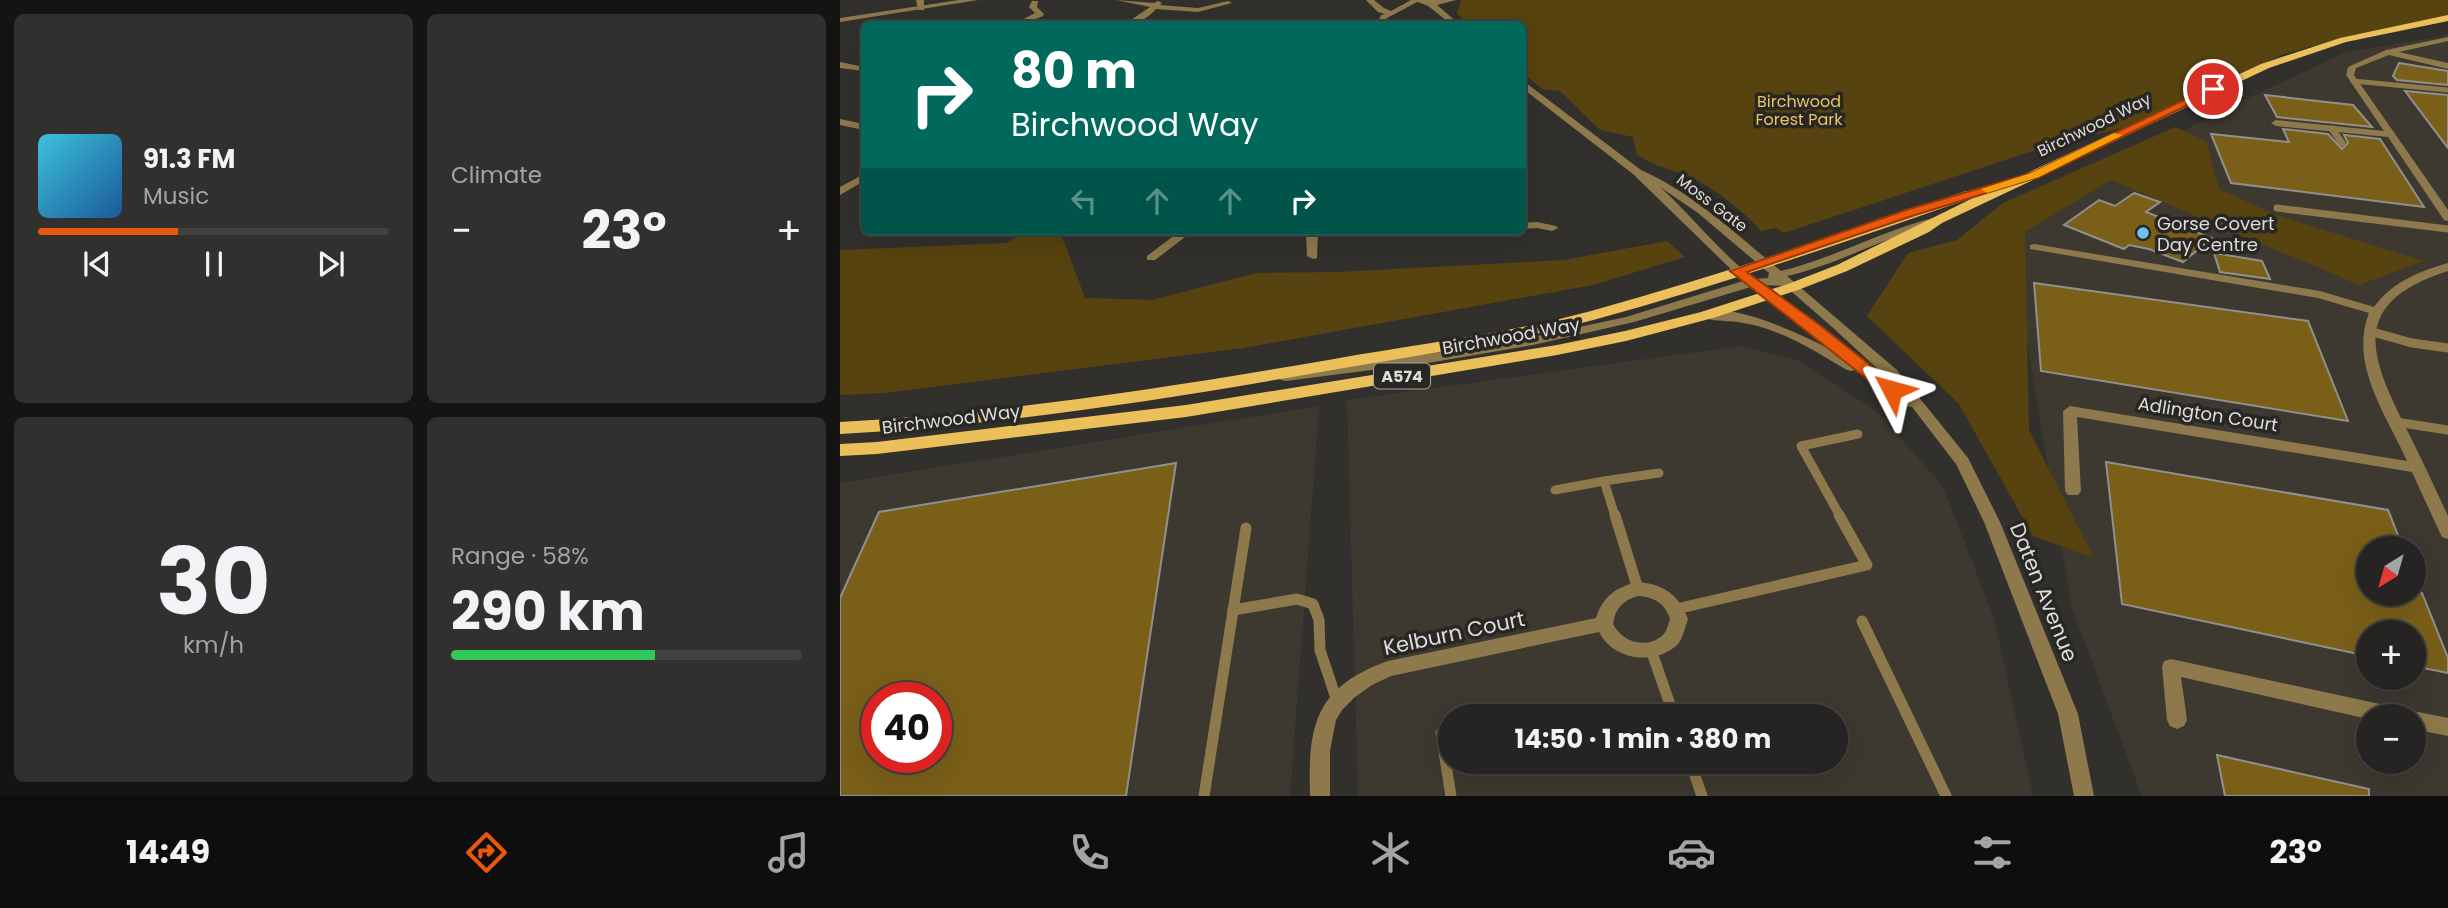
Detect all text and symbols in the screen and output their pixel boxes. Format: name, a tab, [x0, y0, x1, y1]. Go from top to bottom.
text: 80 m	[1011, 37, 1137, 105]
icon: right	[896, 49, 987, 140]
pin	[2183, 59, 2243, 119]
icon: arrive	[2194, 70, 2232, 108]
street label: Birchwood Way	[2033, 88, 2155, 162]
park label: Birchwood Forest Park	[1756, 90, 1843, 131]
text: Birchwood Way	[1011, 102, 1259, 147]
text: 91.3 FM	[143, 141, 235, 177]
text: Climate	[451, 159, 542, 191]
street label: Moss Gate	[1672, 169, 1753, 238]
text: Music	[143, 180, 209, 212]
icon: left	[1065, 182, 1103, 220]
icon: ahead	[1138, 182, 1176, 220]
icon: ahead	[1211, 182, 1249, 220]
icon: right	[1284, 182, 1322, 220]
text: 23°	[581, 194, 667, 267]
text: −	[451, 204, 472, 257]
text: +	[776, 204, 802, 257]
place label: Gorse Covert Day Centre	[2157, 211, 2275, 257]
marker: Gorse Covert Day Centre	[2135, 225, 2151, 241]
icon: previous	[78, 245, 116, 283]
icon: pause	[195, 245, 233, 283]
icon: next	[312, 245, 350, 283]
street label: Birchwood Way	[1440, 312, 1582, 360]
position arrow	[1855, 353, 1929, 427]
road number: A574	[1374, 364, 1430, 388]
street label: Adlington Court	[2136, 391, 2280, 437]
street label: Birchwood Way	[880, 398, 1022, 440]
text: 30	[156, 518, 271, 646]
street label: Daten Avenue	[2003, 518, 2085, 666]
north arrow	[2356, 536, 2426, 606]
map controls	[2356, 536, 2426, 774]
text: Range · 58%	[451, 540, 589, 572]
text: 290 km	[451, 575, 645, 648]
street label: Kelburn Court	[1381, 604, 1527, 662]
button: +	[2356, 620, 2426, 690]
text: km/h	[183, 629, 244, 661]
speed limit sign: 40	[861, 682, 952, 773]
button: −	[2356, 704, 2426, 774]
text: 14:50 · 1 min · 380 m	[1515, 721, 1771, 757]
icon: directions	[462, 828, 511, 877]
icon: music	[764, 828, 813, 877]
icon: phone	[1065, 828, 1114, 877]
icon: climate	[1366, 828, 1415, 877]
icon: car	[1667, 828, 1716, 877]
icon: filters	[1968, 828, 2017, 877]
text: 14:49	[126, 829, 210, 874]
text: 23°	[2269, 829, 2322, 874]

